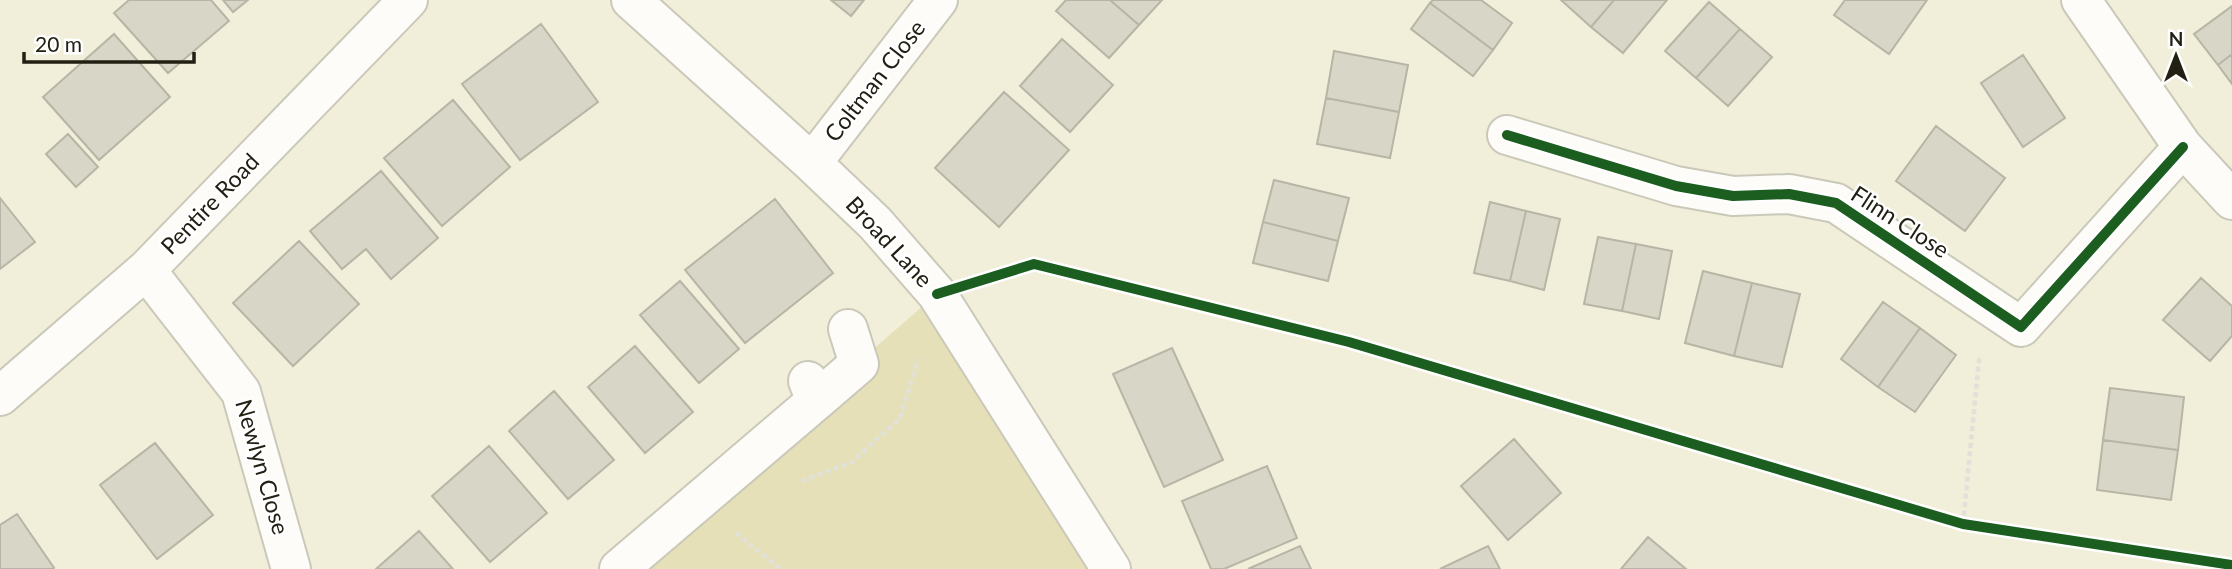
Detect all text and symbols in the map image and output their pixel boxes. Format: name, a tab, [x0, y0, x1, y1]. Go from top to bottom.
street label: Coltman Close	[818, 14, 930, 147]
scale bar	[24, 21, 194, 65]
north arrow	[2141, 21, 2211, 91]
text: N	[2169, 27, 2183, 50]
text: 20 m	[35, 31, 82, 56]
street label: Pentire Road	[154, 147, 264, 259]
street label: Flinn Close	[1846, 179, 1955, 263]
street label: Broad Lane	[841, 190, 939, 293]
street label: Newlyn Close	[230, 396, 296, 538]

